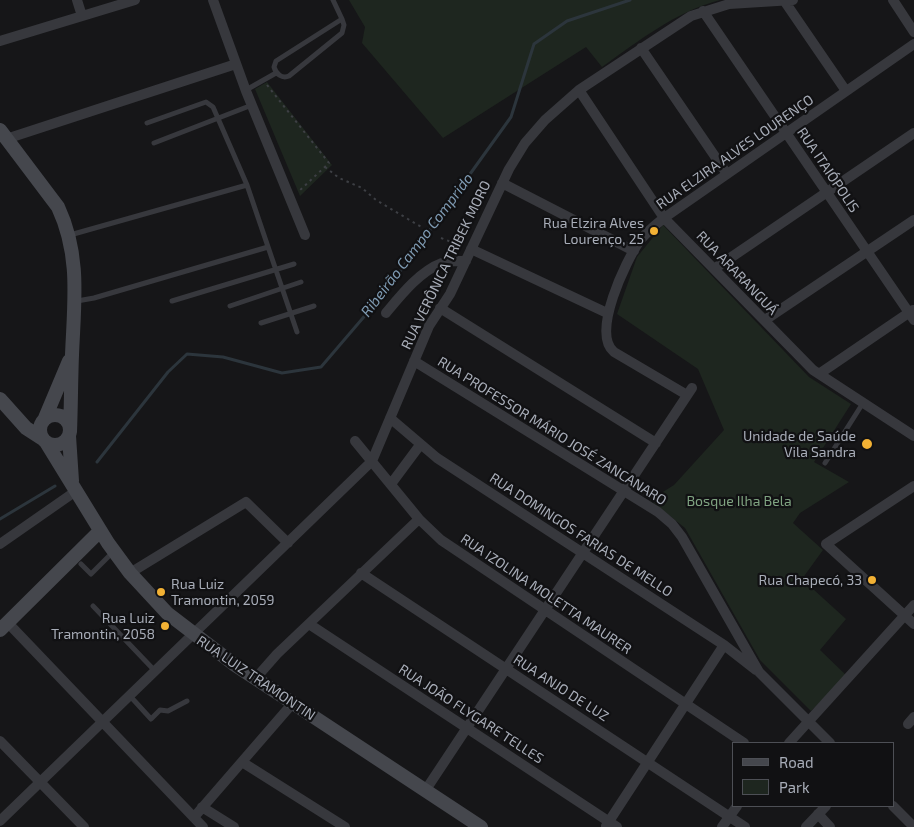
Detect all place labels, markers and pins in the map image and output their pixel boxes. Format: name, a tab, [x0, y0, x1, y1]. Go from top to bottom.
place label: Rua Elzira Alves Lourenço, 25	[543, 215, 644, 248]
marker: Rua Elzira Alves Lourenço, 25	[648, 225, 660, 237]
place label: Unidade de Saúde Vila Sandra	[743, 428, 856, 461]
marker: Unidade de Saúde Vila Sandra	[860, 437, 874, 451]
place label: Rua Chapecó, 33	[759, 572, 862, 588]
marker: Rua Chapecó, 33	[866, 574, 878, 586]
place label: Rua Luiz Tramontin, 2059	[171, 576, 275, 608]
marker: Rua Luiz Tramontin, 2059	[155, 586, 167, 598]
place label: Rua Luiz Tramontin, 2058	[51, 610, 155, 642]
marker: Rua Luiz Tramontin, 2058	[159, 620, 171, 632]

